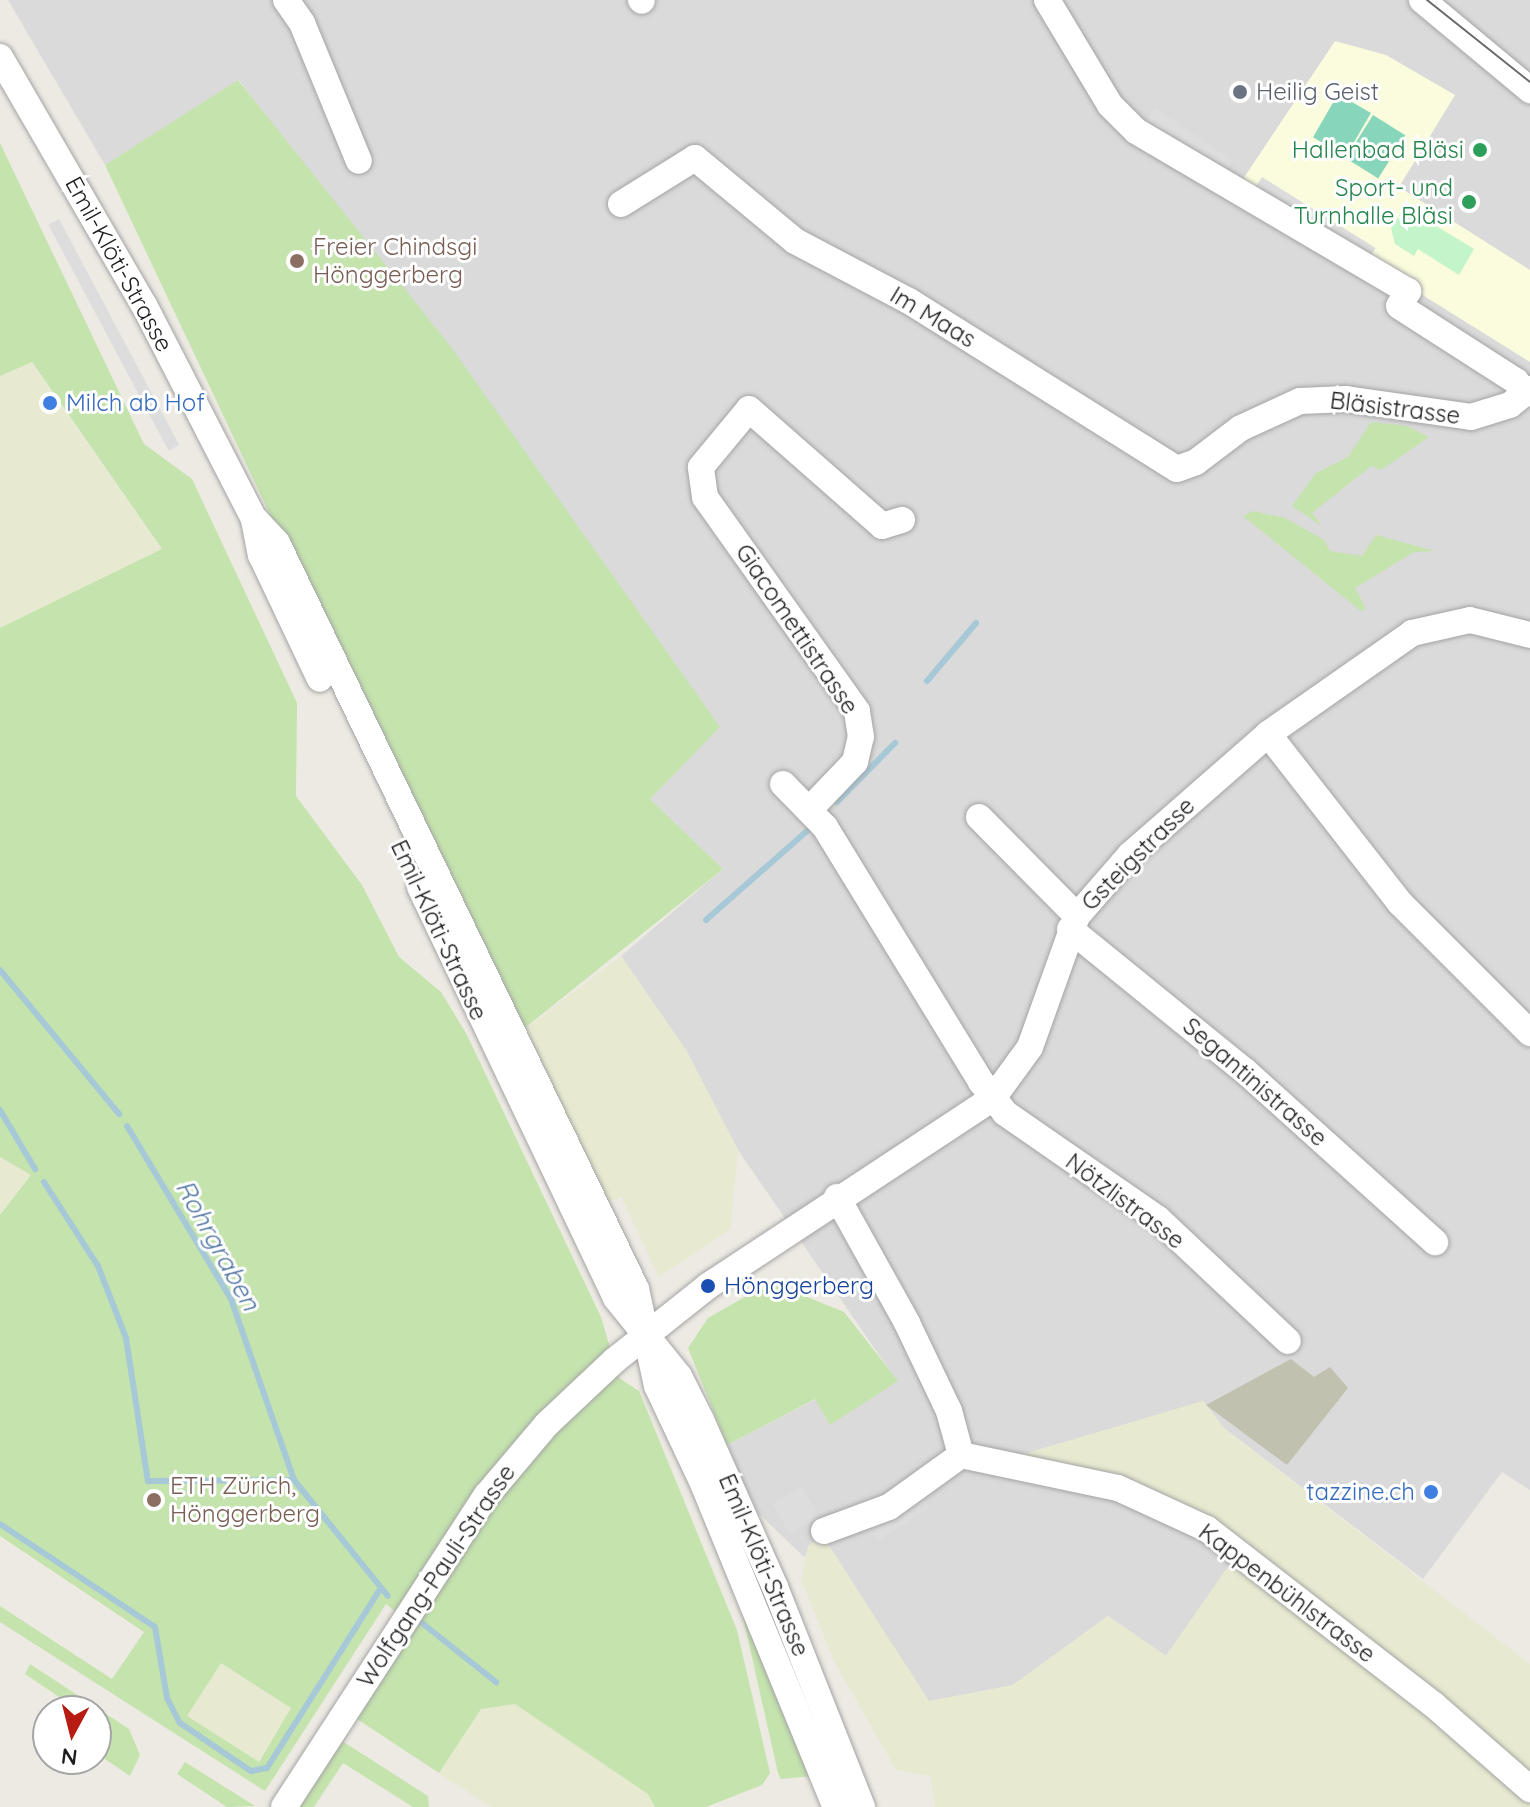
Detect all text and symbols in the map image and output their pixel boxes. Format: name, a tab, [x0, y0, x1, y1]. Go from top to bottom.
place label: Heilig Geist	[1256, 78, 1379, 106]
marker: Heilig Geist	[1231, 83, 1249, 101]
place label: Hallenbad Bläsi	[1292, 136, 1464, 164]
marker: Hallenbad Bläsi	[1471, 141, 1489, 159]
street label: Emil-Klöti-Strasse	[59, 171, 179, 357]
place label: Sport- und Turnhalle Bläsi	[1294, 174, 1453, 230]
marker: Sport- und Turnhalle Bläsi	[1460, 193, 1478, 211]
place label: Freier Chindsgi Hönggerberg	[313, 233, 477, 289]
marker: Freier Chindsgi Hönggerberg	[288, 252, 306, 270]
street label: Im Maas	[885, 280, 981, 354]
street label: Bläsistrasse	[1328, 386, 1462, 430]
place label: Milch ab Hof	[66, 389, 205, 417]
marker: Milch ab Hof	[41, 394, 59, 412]
street label: Giacomettistrasse	[729, 538, 865, 720]
street label: Gsteigstrasse	[1075, 791, 1201, 917]
street label: Emil-Klöti-Strasse	[385, 835, 493, 1025]
street label: Segantinistrasse	[1177, 1012, 1333, 1152]
street label: Nötzlistrasse	[1060, 1147, 1190, 1255]
water label: Rohrgraben	[169, 1174, 267, 1316]
place label: Hönggerberg	[724, 1272, 874, 1300]
marker: Hönggerberg	[699, 1277, 717, 1295]
street label: Wolfgang-Pauli-Strasse	[351, 1459, 521, 1693]
street label: Emil-Klöti-Strasse	[713, 1469, 815, 1661]
place label: ETH Zürich, Hönggerberg	[170, 1472, 320, 1528]
place label: tazzine.ch	[1306, 1478, 1415, 1506]
marker: tazzine.ch	[1422, 1483, 1440, 1501]
marker: ETH Zürich, Hönggerberg	[145, 1491, 163, 1509]
street label: Kappenbühlstrasse	[1193, 1517, 1381, 1669]
north arrow	[32, 1695, 112, 1775]
text: N	[60, 1742, 79, 1772]

